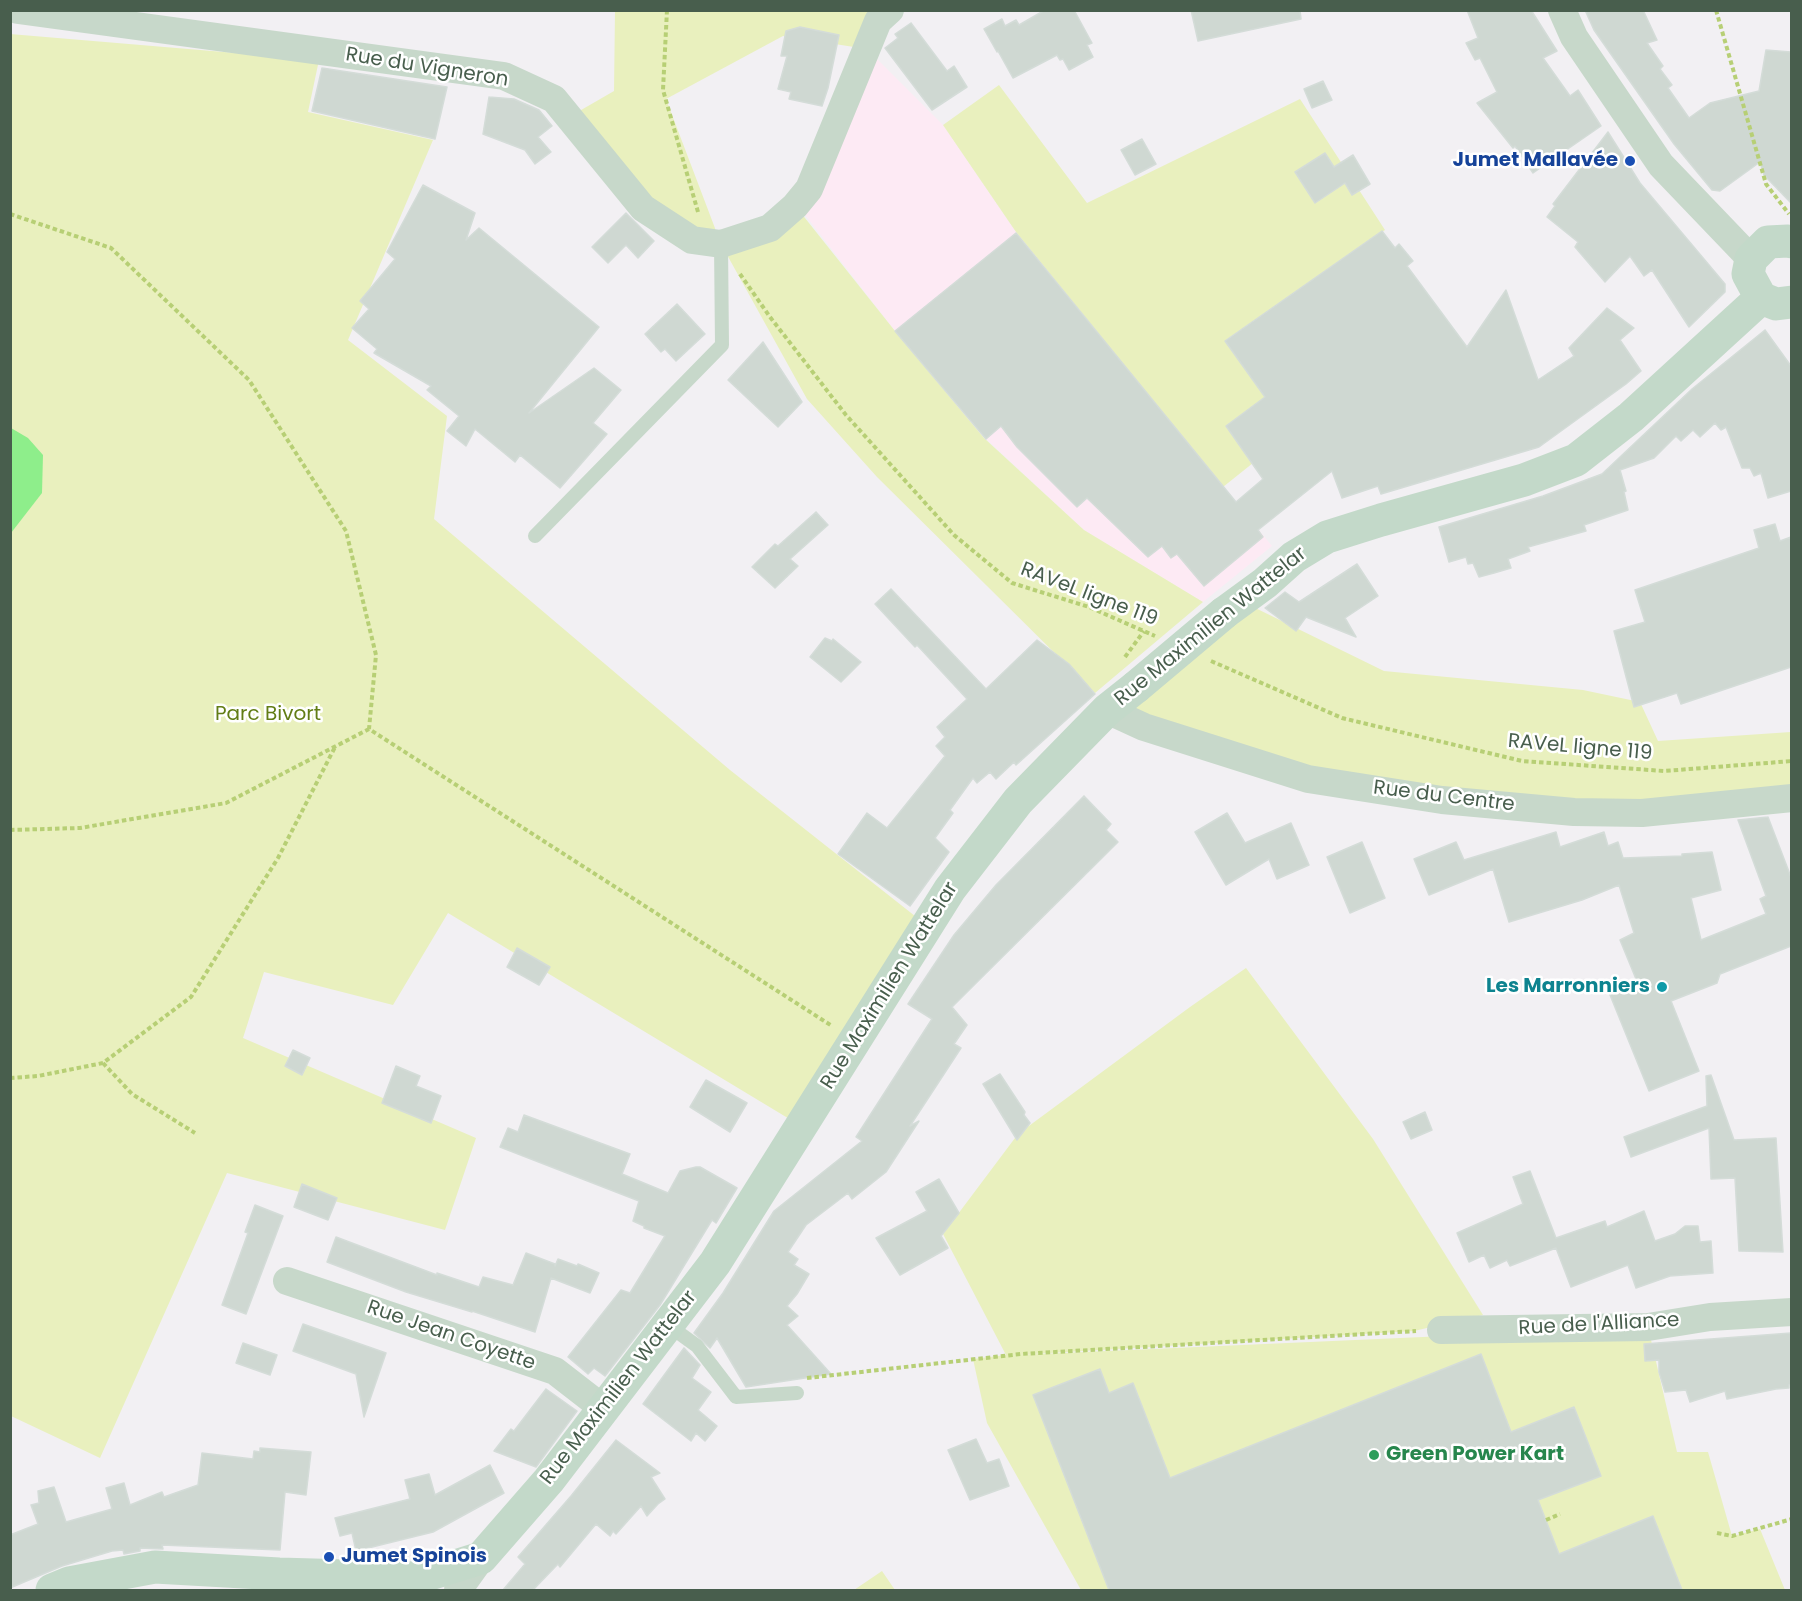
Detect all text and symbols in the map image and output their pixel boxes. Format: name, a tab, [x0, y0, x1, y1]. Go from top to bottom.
street label: Rue du Vigneron	[344, 43, 510, 93]
place label: Jumet Mallavée	[1453, 149, 1618, 173]
marker: Jumet Mallavée	[1623, 154, 1637, 168]
street label: Rue Maximilien Wattelar	[1110, 542, 1312, 712]
street label: RAVeL ligne 119	[1017, 558, 1161, 632]
park label: Parc Bivort	[215, 703, 321, 727]
street label: RAVeL ligne 119	[1507, 730, 1653, 766]
street label: Rue du Centre	[1372, 776, 1516, 818]
street label: Rue Maximilien Wattelar	[816, 878, 964, 1094]
place label: Les Marronniers	[1486, 975, 1650, 999]
marker: Les Marronniers	[1655, 980, 1669, 994]
street label: Rue Maximilien Wattelar	[536, 1286, 702, 1490]
street label: Rue Jean Coyette	[364, 1296, 538, 1376]
street label: Rue de l'Alliance	[1518, 1309, 1680, 1341]
place label: Green Power Kart	[1386, 1443, 1564, 1467]
marker: Green Power Kart	[1367, 1448, 1381, 1462]
place label: Jumet Spinois	[341, 1545, 487, 1569]
marker: Jumet Spinois	[322, 1550, 336, 1564]

